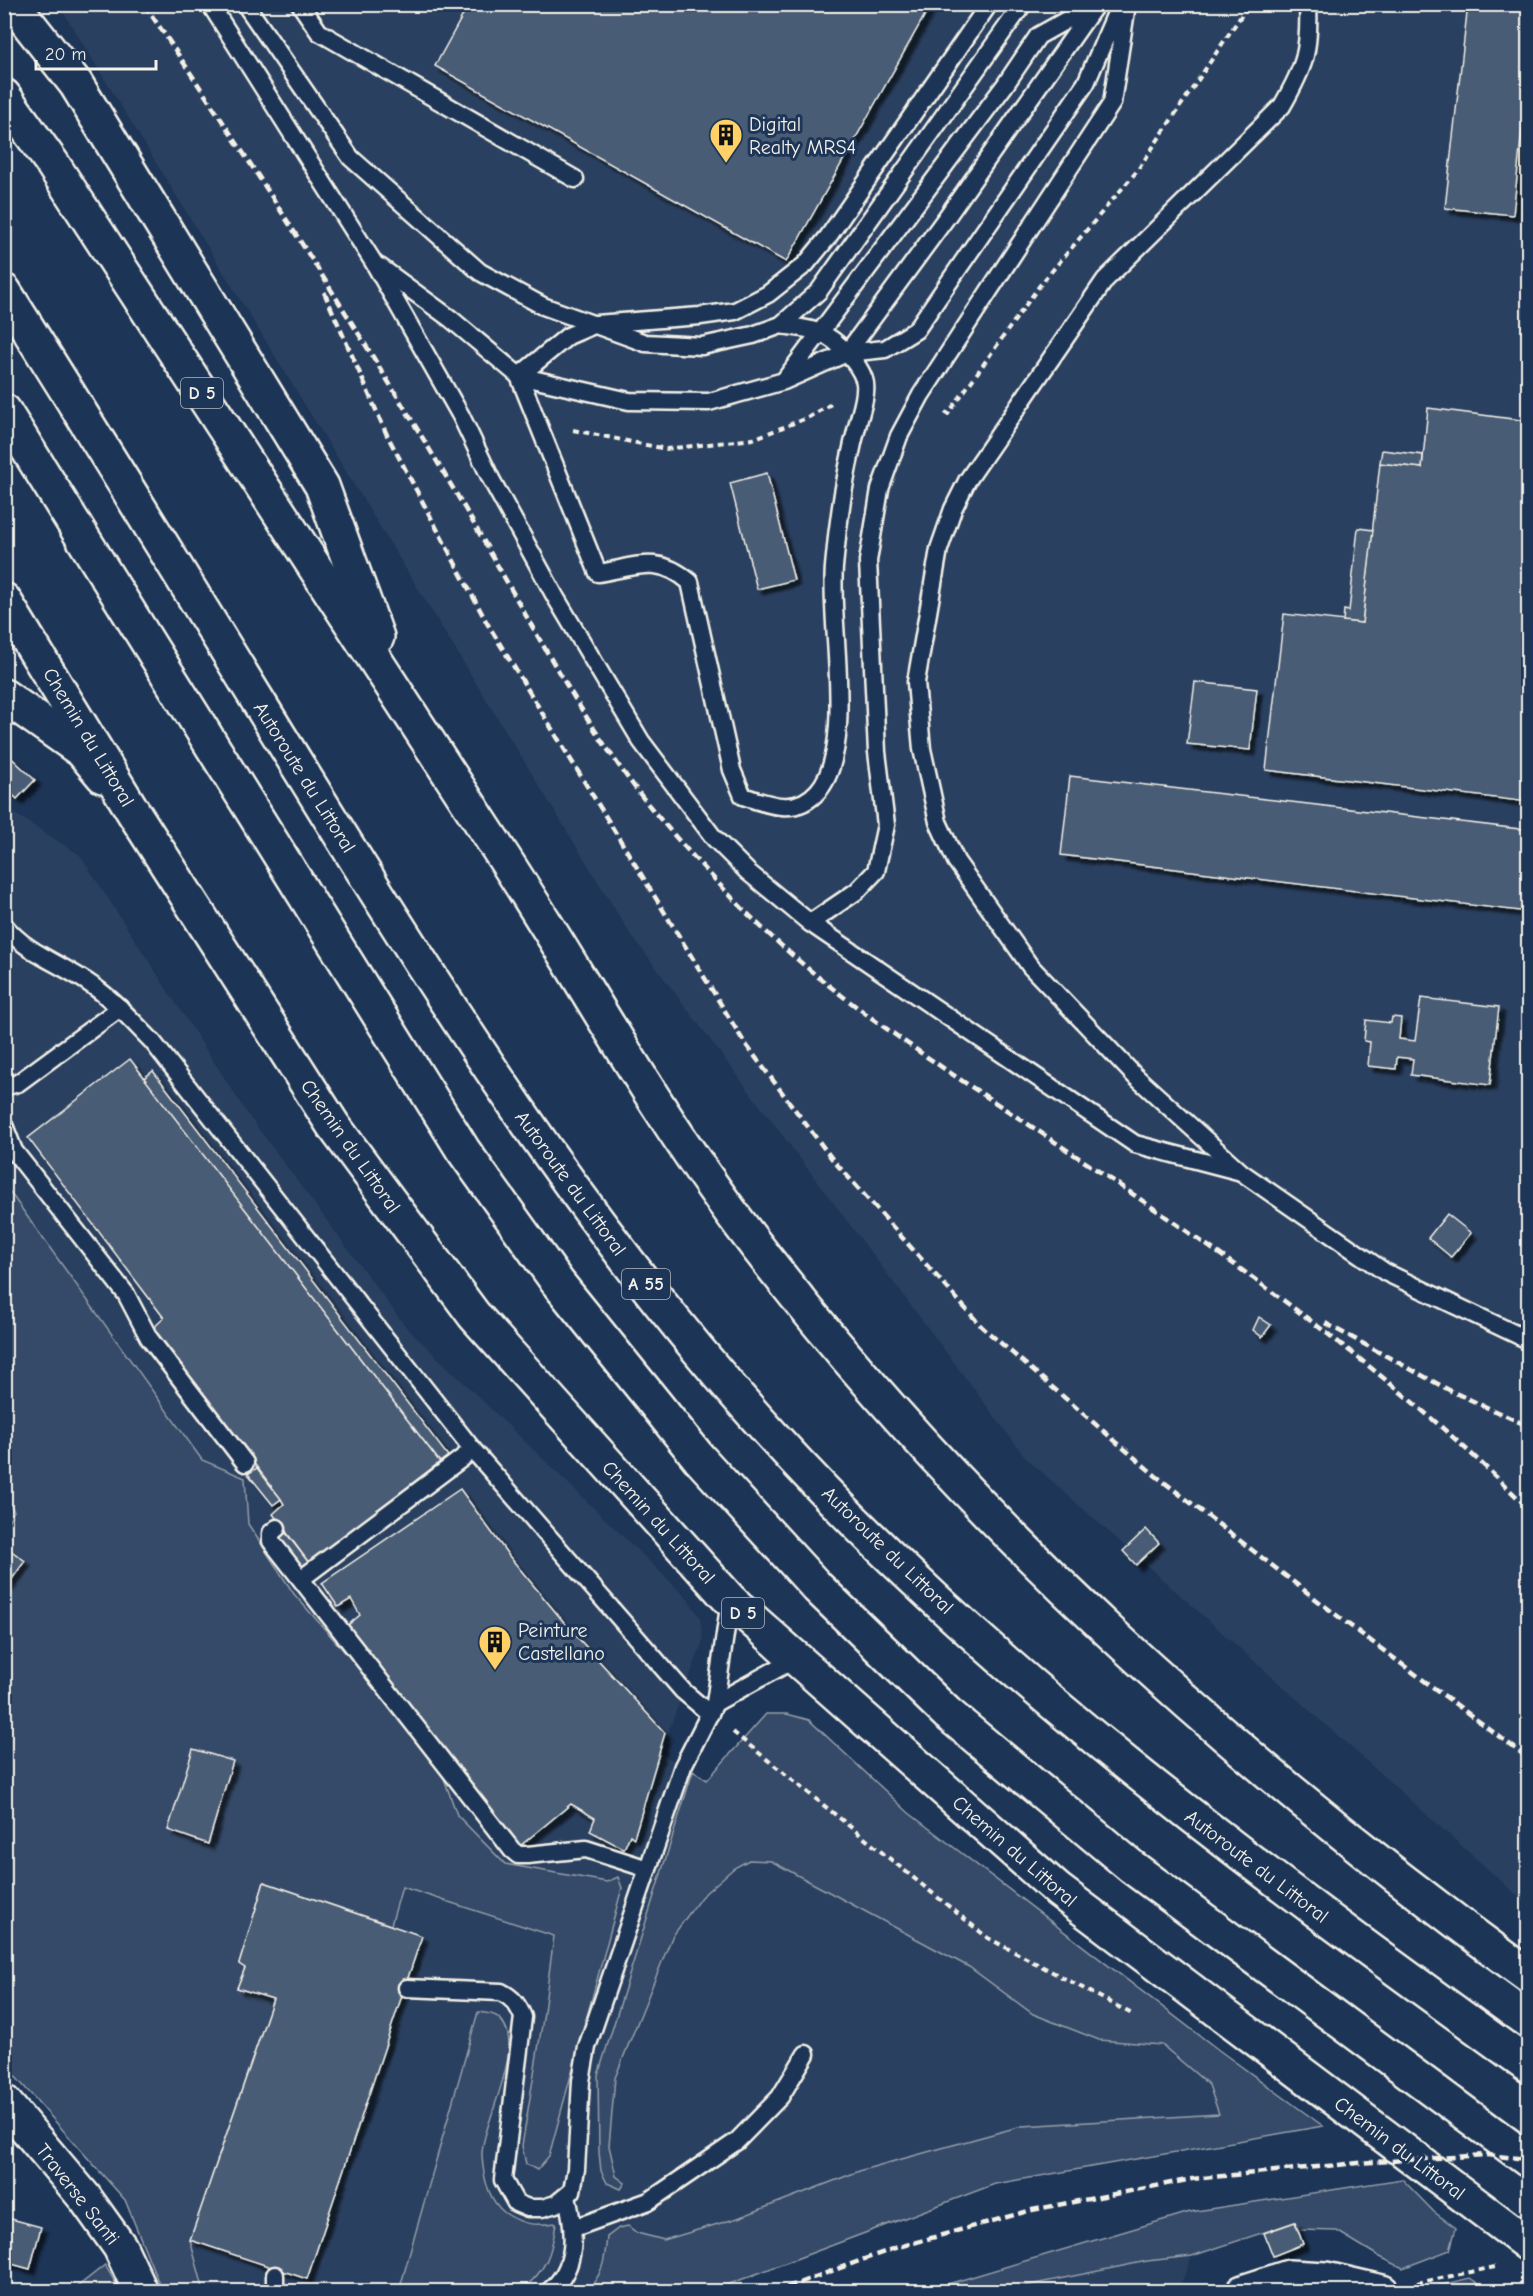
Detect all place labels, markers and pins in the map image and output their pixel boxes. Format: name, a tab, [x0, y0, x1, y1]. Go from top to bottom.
place label: Digital Realty MRS4	[749, 113, 856, 159]
building icon: Digital Realty MRS4	[708, 117, 744, 164]
place label: Peinture Castellano	[518, 1619, 605, 1665]
building icon: Peinture Castellano	[477, 1624, 513, 1671]

